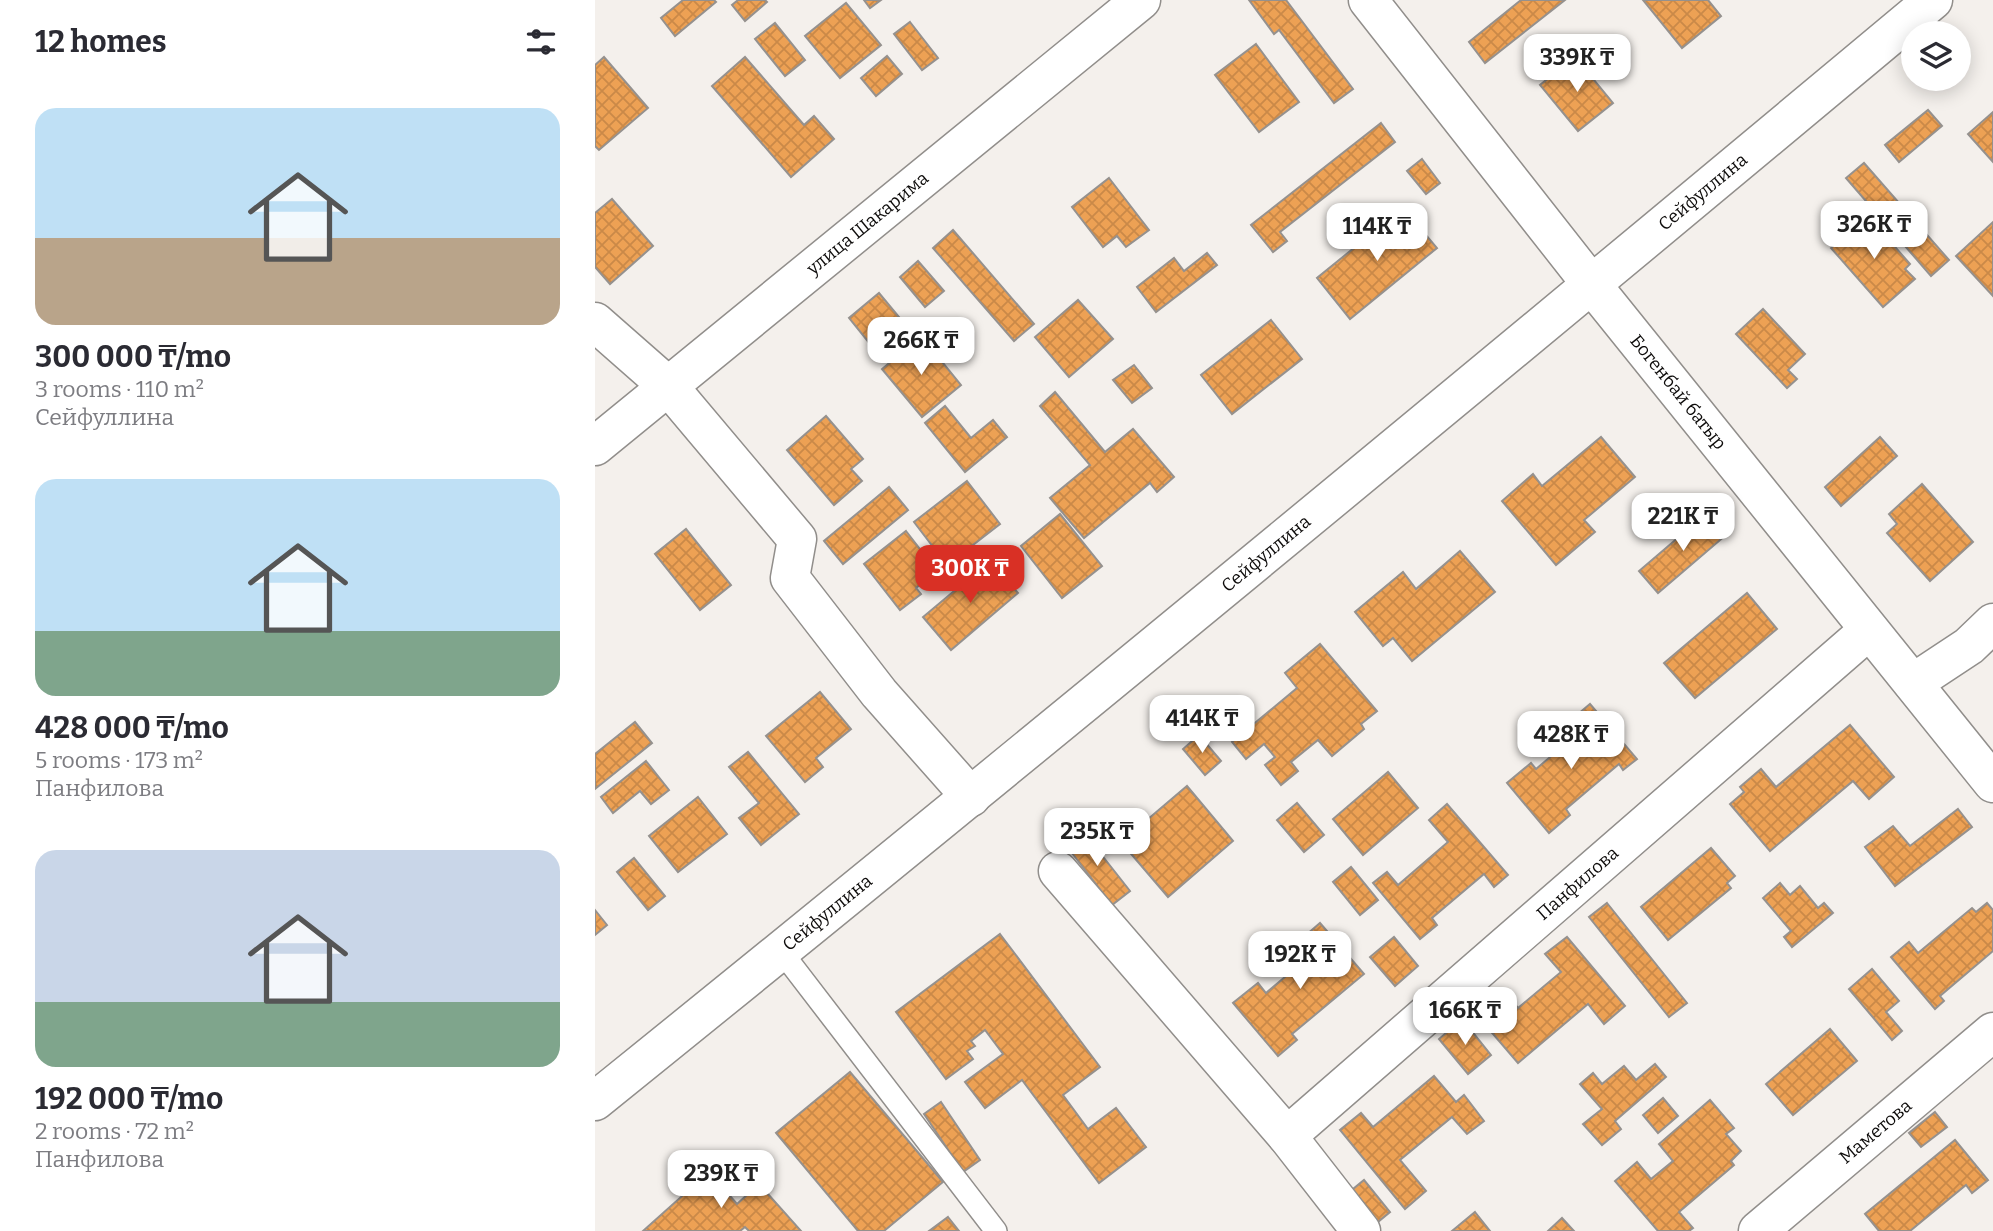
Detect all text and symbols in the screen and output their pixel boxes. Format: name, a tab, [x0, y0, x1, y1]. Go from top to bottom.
map controls	[1901, 21, 1971, 91]
button: layers	[1901, 21, 1971, 91]
icon: filters	[522, 23, 560, 61]
text: 12 homes	[35, 24, 166, 60]
pin: 339K ₸	[1520, 34, 1634, 94]
text: 339K ₸	[1540, 43, 1614, 71]
street label: Сейфуллина	[1654, 149, 1752, 235]
icon: home	[235, 154, 361, 280]
street label: улица Шакарима	[802, 167, 933, 280]
pin: 326K ₸	[1817, 202, 1931, 261]
pin: 114K ₸	[1320, 204, 1434, 263]
text: 326K ₸	[1837, 210, 1911, 238]
text: 114K ₸	[1343, 212, 1411, 240]
pin: 266K ₸	[864, 318, 978, 377]
text: 266K ₸	[883, 326, 959, 354]
street label: Богенбай батыр	[1625, 330, 1731, 454]
text: 300 000 ₸/mo	[35, 339, 231, 375]
text: 3 rooms · 110 m²	[35, 375, 204, 403]
text: Сейфуллина	[35, 403, 174, 431]
pin: 221K ₸	[1626, 494, 1740, 553]
text: 221K ₸	[1648, 502, 1718, 530]
street label: Сейфуллина	[1217, 510, 1315, 597]
icon: home	[235, 525, 361, 651]
pin: 300K ₸	[913, 546, 1027, 605]
text: 300K ₸	[931, 554, 1009, 582]
pin: 414K ₸	[1145, 696, 1259, 755]
text: 414K ₸	[1166, 704, 1238, 732]
text: 428 000 ₸/mo	[35, 710, 229, 746]
pin: 428K ₸	[1514, 712, 1628, 771]
text: 428K ₸	[1533, 720, 1609, 748]
text: 5 rooms · 173 m²	[35, 746, 203, 774]
text: Панфилова	[35, 774, 164, 802]
pin: 235K ₸	[1040, 808, 1154, 868]
text: 235K ₸	[1060, 817, 1134, 845]
street label: Панфилова	[1532, 842, 1623, 925]
street label: Сейфуллина	[778, 870, 877, 956]
icon: home	[235, 896, 361, 1022]
pin: 192K ₸	[1243, 932, 1357, 991]
text: 192K ₸	[1264, 940, 1336, 968]
pin: 166K ₸	[1408, 988, 1522, 1047]
text: 166K ₸	[1429, 996, 1501, 1024]
text: 192 000 ₸/mo	[35, 1081, 223, 1117]
street label: Маметова	[1835, 1095, 1916, 1168]
text: 2 rooms · 72 m²	[35, 1117, 194, 1145]
text: Панфилова	[35, 1145, 164, 1173]
pin: 239K ₸	[664, 1150, 778, 1210]
text: 239K ₸	[684, 1159, 758, 1187]

